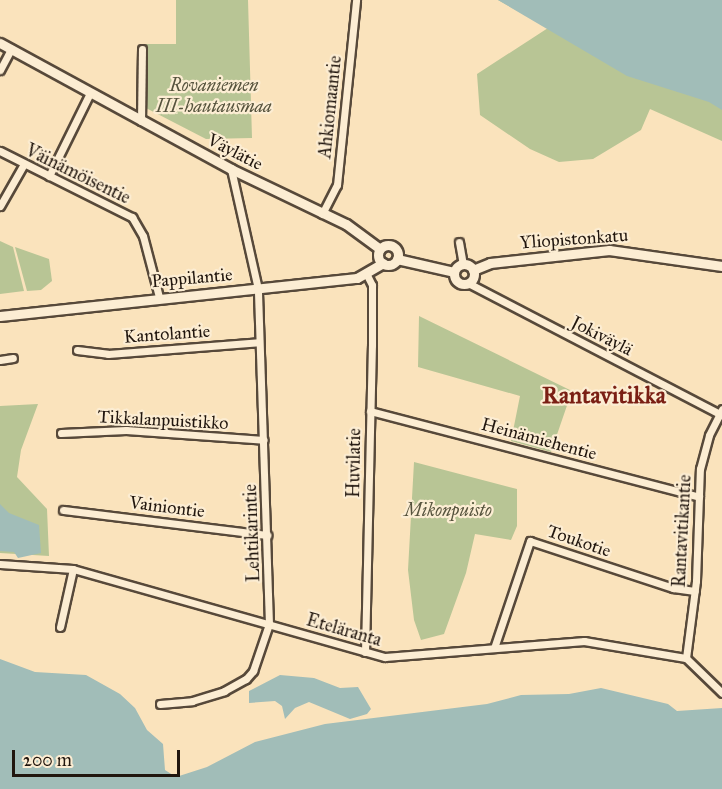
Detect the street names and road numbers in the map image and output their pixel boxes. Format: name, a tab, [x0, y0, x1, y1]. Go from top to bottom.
street label: Ahkiomaantie	[314, 55, 346, 159]
street label: Väylätie	[204, 129, 266, 175]
street label: Väinämöisentie	[22, 139, 134, 209]
street label: Yliopistonkatu	[519, 224, 629, 254]
street label: Pappilantie	[151, 264, 233, 292]
street label: Jokiväylä	[568, 311, 636, 361]
street label: Kantolantie	[123, 320, 211, 348]
street label: Tikkalanpuistikko	[97, 406, 229, 434]
street label: Heinämiehentie	[479, 413, 599, 465]
street label: Huvilatie	[343, 428, 365, 498]
street label: Rantavitikantie	[668, 474, 696, 588]
street label: Lehtikarintie	[239, 484, 265, 582]
street label: Vainiontie	[128, 492, 206, 522]
street label: Toukotie	[544, 520, 614, 562]
street label: Eteläranta	[304, 609, 384, 651]

